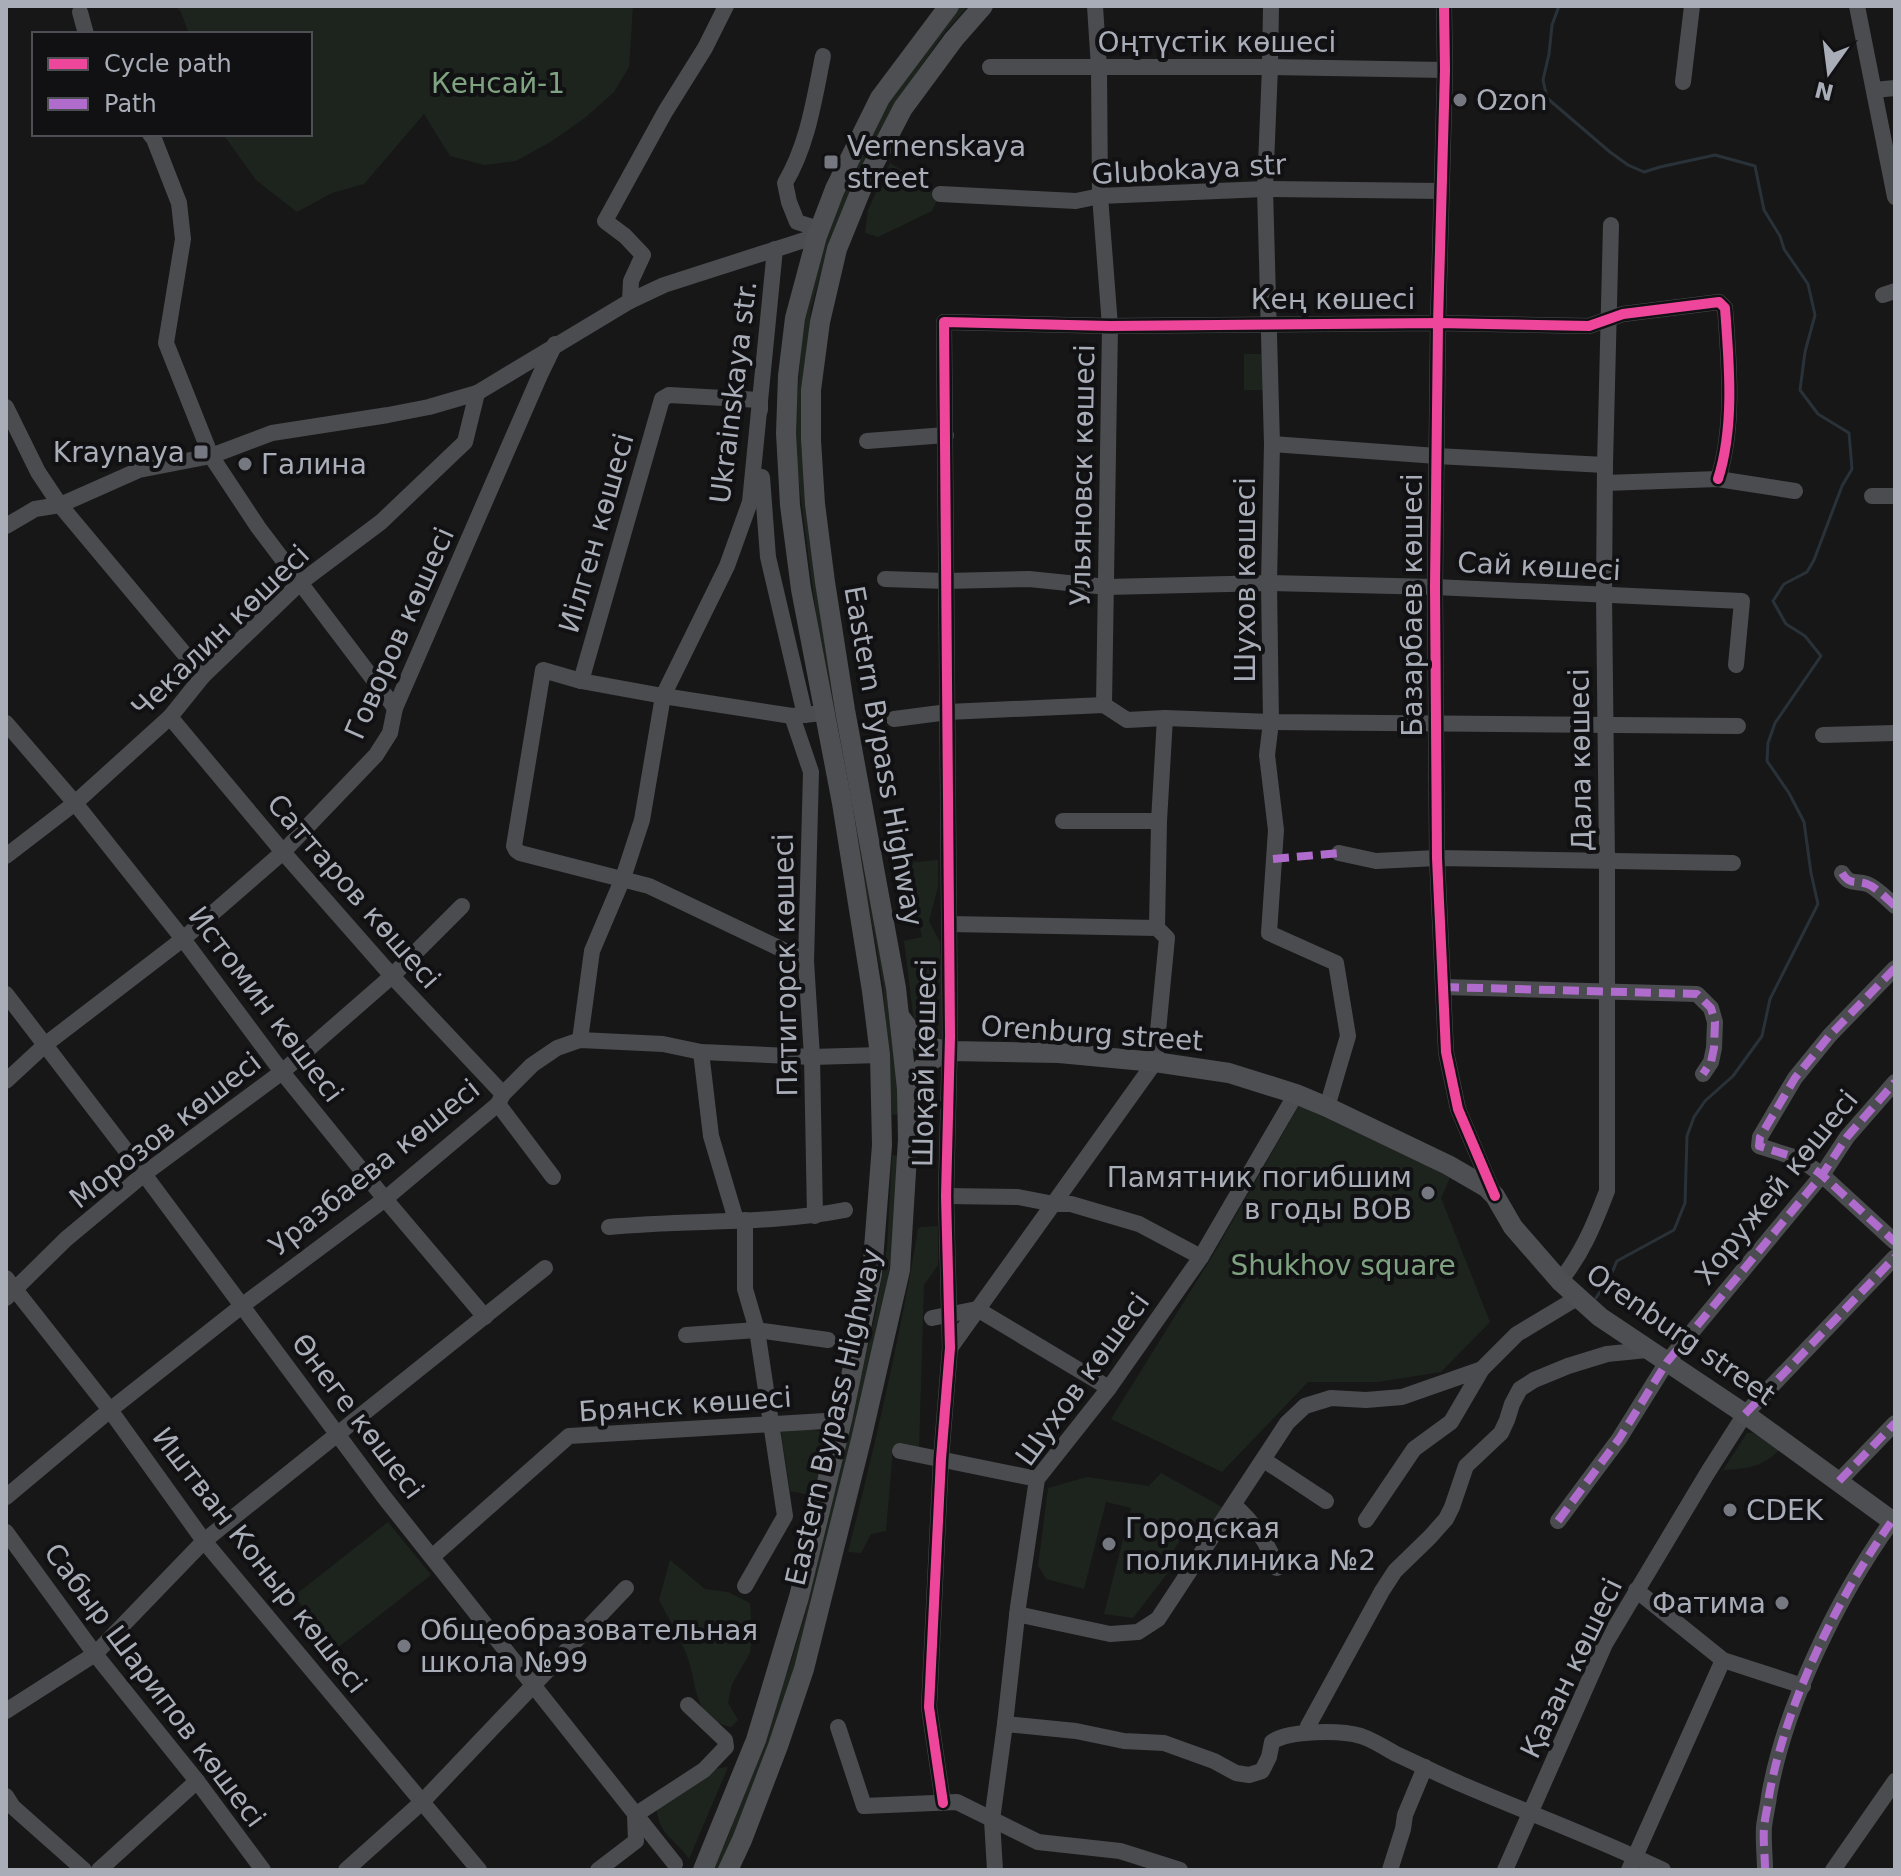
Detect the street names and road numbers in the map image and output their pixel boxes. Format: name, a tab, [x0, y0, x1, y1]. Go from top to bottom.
street label: Оңтүстік көшесі	[1098, 26, 1336, 59]
street label: Glubokaya str	[1091, 148, 1288, 191]
street label: Ukrainskaya str.	[703, 279, 764, 505]
street label: Кең көшесі	[1251, 283, 1415, 316]
street label: Ульяновск көшесі	[1064, 344, 1101, 606]
street label: Иілген көшесі	[552, 430, 641, 637]
street label: Базарбаев көшесі	[1396, 473, 1429, 737]
street label: Шухов көшесі	[1229, 477, 1262, 683]
street label: Говоров көшесі	[338, 522, 461, 744]
street label: Чекалин көшесі	[125, 538, 316, 724]
street label: Сай көшесі	[1456, 546, 1622, 587]
street label: Eastern Bypass Highway	[837, 583, 930, 929]
street label: Дала көшесі	[1562, 668, 1599, 852]
street label: Саттаров көшесі	[260, 787, 447, 995]
street label: Пятигорск көшесі	[767, 833, 804, 1097]
street label: Истомин көшесі	[181, 900, 350, 1109]
street label: Шоқай көшесі	[906, 959, 943, 1167]
street label: Orenburg street	[980, 1009, 1204, 1058]
street label: Морозов көшесі	[63, 1045, 268, 1215]
street label: Уразбаева көшесі	[262, 1072, 486, 1262]
street label: Хоружей көшесі	[1688, 1084, 1865, 1291]
street label: Eastern Bypass Highway	[779, 1245, 888, 1589]
street label: Orenburg street	[1580, 1257, 1782, 1412]
street label: Шухов көшесі	[1009, 1286, 1156, 1472]
street label: Өнеге көшесі	[285, 1327, 431, 1505]
street label: Брянск көшесі	[577, 1381, 793, 1428]
street label: Иштван Коныр көшесі	[146, 1421, 374, 1700]
street label: Сабыр Шарипов көшесі	[37, 1537, 272, 1834]
street label: Қазан көшесі	[1514, 1573, 1629, 1764]

